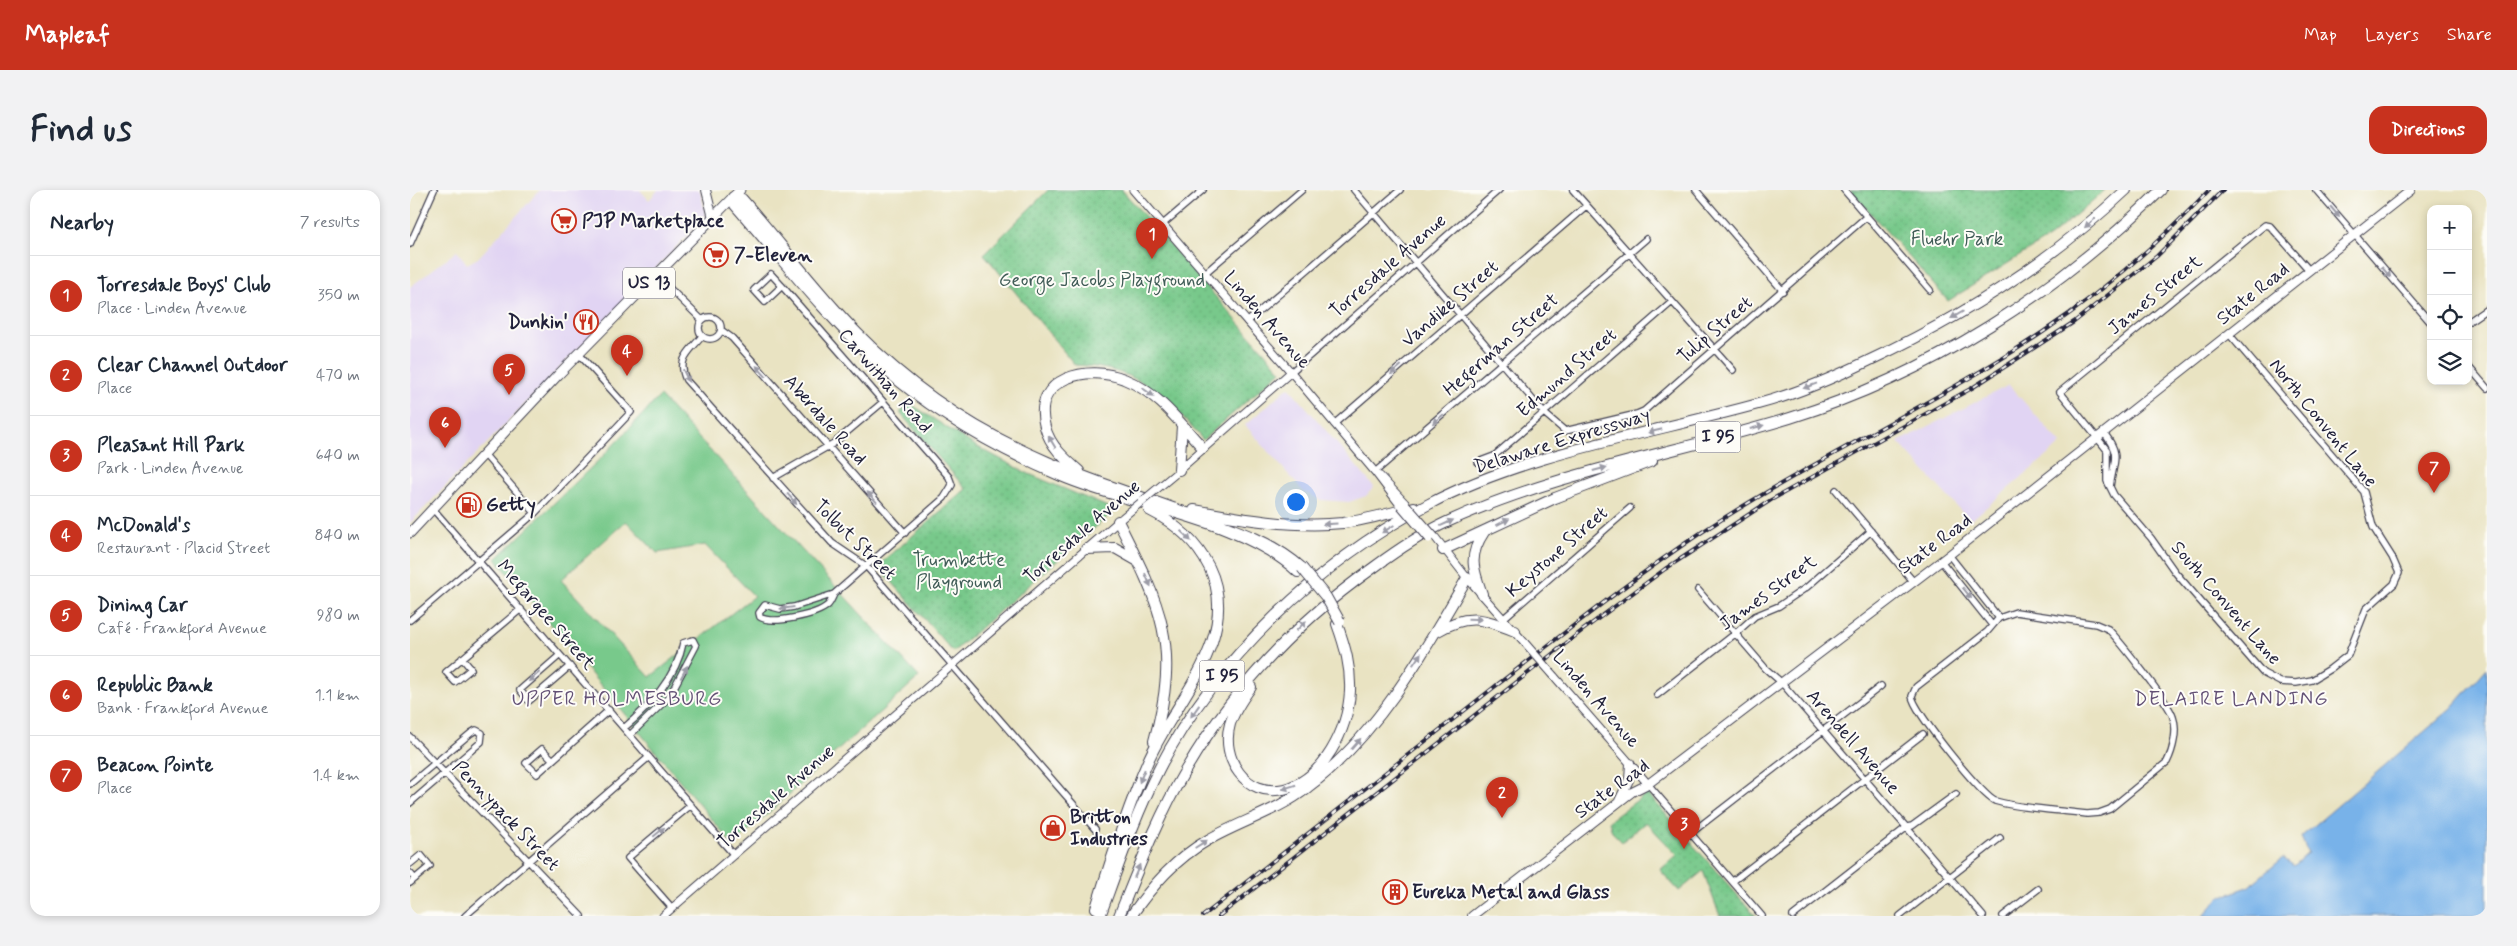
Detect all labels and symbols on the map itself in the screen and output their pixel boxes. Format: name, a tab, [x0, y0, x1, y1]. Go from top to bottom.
one-way arrow	[2330, 206, 2341, 219]
supermarket icon: PJP Marketplace	[551, 208, 577, 234]
street label: Torresdale Avenue	[1324, 208, 1452, 324]
place label: PJP Marketplace	[582, 209, 725, 234]
one-way arrow	[2083, 217, 2096, 228]
pin: 1	[1136, 218, 1168, 259]
park label: Fluehr Park	[1911, 227, 2004, 252]
supermarket icon: 7-Eleven	[703, 242, 729, 268]
place label: 7-Eleven	[734, 243, 812, 268]
street label: James Street	[2103, 249, 2207, 341]
street label: Vandike Street	[1396, 255, 1504, 353]
street label: State Road	[2211, 257, 2295, 331]
one-way arrow	[2381, 265, 2392, 278]
street label: Linden Avenue	[1218, 266, 1316, 374]
road number: US 13	[623, 268, 675, 299]
park label: George Jacobs Playground	[999, 268, 1205, 296]
street label: Hegerman Street	[1438, 288, 1566, 404]
street label: Tulip Street	[1672, 290, 1758, 370]
restaurant icon: Dunkin'	[573, 309, 599, 335]
place label: Dunkin'	[508, 310, 568, 335]
one-way arrow	[1950, 311, 1963, 320]
street label: Carwithan Road	[833, 323, 937, 439]
street label: Edmund Street	[1512, 323, 1622, 423]
pin: 4	[611, 335, 643, 376]
street label: North Convent Lane	[2263, 353, 2383, 493]
pin: 5	[493, 354, 525, 395]
one-way arrow	[756, 365, 767, 377]
one-way arrow	[1390, 365, 1403, 376]
one-way arrow	[682, 369, 690, 384]
street label: Aberdale Road	[778, 369, 872, 471]
one-way arrow	[1803, 383, 1818, 390]
one-way arrow	[1142, 387, 1155, 397]
street label: Delaware Expressway	[1471, 402, 1653, 481]
pin: 6	[429, 407, 461, 448]
one-way arrow	[1432, 413, 1445, 424]
road number: I 95	[1696, 422, 1740, 452]
one-way arrow	[1750, 423, 1765, 431]
one-way arrow	[1647, 427, 1662, 435]
one-way arrow	[1048, 435, 1057, 448]
pin: 7	[2418, 452, 2450, 493]
one-way arrow	[1593, 465, 1608, 473]
street label: Torresdale Avenue	[1018, 474, 1146, 590]
your location	[1283, 489, 1309, 515]
one-way arrow	[866, 491, 878, 503]
fuel station icon: Getty	[456, 492, 482, 518]
place label: Getty	[486, 493, 536, 519]
one-way arrow	[786, 493, 797, 506]
street label: Tolbut Street	[808, 494, 902, 586]
street label: Keystone Street	[1501, 501, 1613, 603]
street label: State Road	[1893, 508, 1977, 580]
one-way arrow	[1496, 518, 1510, 526]
one-way arrow	[1440, 519, 1454, 527]
one-way arrow	[1322, 520, 1338, 528]
one-way arrow	[1381, 525, 1395, 534]
one-way arrow	[1180, 530, 1192, 542]
street label: South Convent Lane	[2165, 536, 2287, 670]
park label: Trumbette Playground	[913, 548, 1005, 596]
street label: James Street	[1714, 549, 1822, 637]
street label: Megargee Street	[489, 554, 601, 678]
one-way arrow	[1144, 573, 1152, 587]
one-way arrow	[1961, 586, 1972, 599]
one-way arrow	[779, 604, 795, 612]
one-way arrow	[1467, 615, 1483, 623]
one-way arrow	[1294, 620, 1306, 632]
street label: Linden Avenue	[1547, 645, 1645, 753]
one-way arrow	[1412, 652, 1422, 665]
road number: I 95	[1200, 661, 1244, 692]
one-way arrow	[680, 665, 688, 679]
one-way arrow	[529, 671, 541, 683]
street label: Arendell Avenue	[1800, 684, 1906, 800]
district label: UPPER HOLMESBURG	[512, 686, 722, 713]
district label: DELAIRE LANDING	[2134, 686, 2328, 713]
one-way arrow	[1190, 704, 1200, 718]
one-way arrow	[1351, 738, 1362, 751]
street label: Torresdale Avenue	[712, 739, 840, 855]
street label: State Road	[1570, 753, 1654, 825]
street label: Pennypack Street	[446, 755, 565, 877]
one-way arrow	[1138, 769, 1146, 784]
pin: 2	[1486, 777, 1518, 818]
one-way arrow	[1281, 783, 1296, 791]
place label: Britton Industries	[1070, 805, 1148, 852]
pin: 3	[1668, 808, 1700, 849]
shop icon: Britton Industries	[1040, 815, 1066, 841]
one-way arrow	[653, 826, 666, 837]
one-way arrow	[1195, 840, 1208, 849]
one-way arrow	[1134, 864, 1142, 878]
building icon: Eureka Metal and Glass	[1382, 879, 1408, 905]
place label: Eureka Metal and Glass	[1412, 880, 1610, 905]

